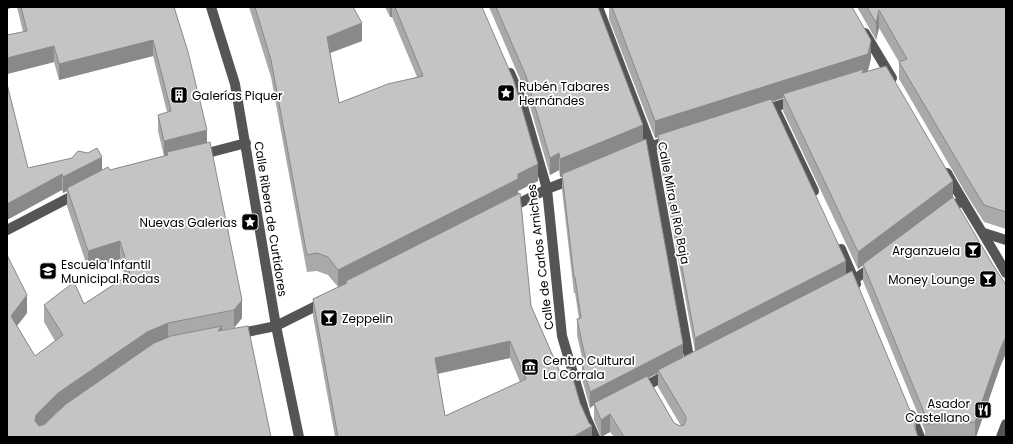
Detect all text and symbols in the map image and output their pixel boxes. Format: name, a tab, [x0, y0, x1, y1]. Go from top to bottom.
place label: Rubén Tabares Hernándes	[519, 78, 609, 109]
place icon: Rubén Tabares Hernándes	[496, 83, 516, 103]
building icon: Galerías Piquer	[169, 85, 189, 105]
place label: Galerías Piquer	[192, 87, 283, 104]
street label: Calle Ribera de Curtidores	[250, 140, 292, 298]
street label: Calle Mira el Río Baja	[654, 140, 694, 266]
street label: Calle de Carlos Arniches	[523, 183, 557, 331]
place icon: Nuevas Galerias	[240, 212, 260, 232]
place label: Nuevas Galerias	[139, 214, 237, 231]
bar icon: Arganzuela	[963, 240, 983, 260]
place label: Arganzuela	[892, 242, 960, 259]
place label: Escuela Infantil Municipal Rodas	[61, 256, 160, 287]
school or university icon: Escuela Infantil Municipal Rodas	[38, 261, 58, 281]
bar icon: Money Lounge	[978, 269, 998, 289]
place label: Money Lounge	[888, 271, 975, 288]
bar icon: Zeppelin	[319, 308, 339, 328]
place label: Zeppelin	[342, 310, 393, 327]
place label: Centro Cultural La Corrala	[543, 352, 635, 383]
museum icon: Centro Cultural La Corrala	[520, 357, 540, 377]
place label: Asador Castellano	[905, 395, 971, 426]
restaurant icon: Asador Castellano	[973, 400, 993, 420]

